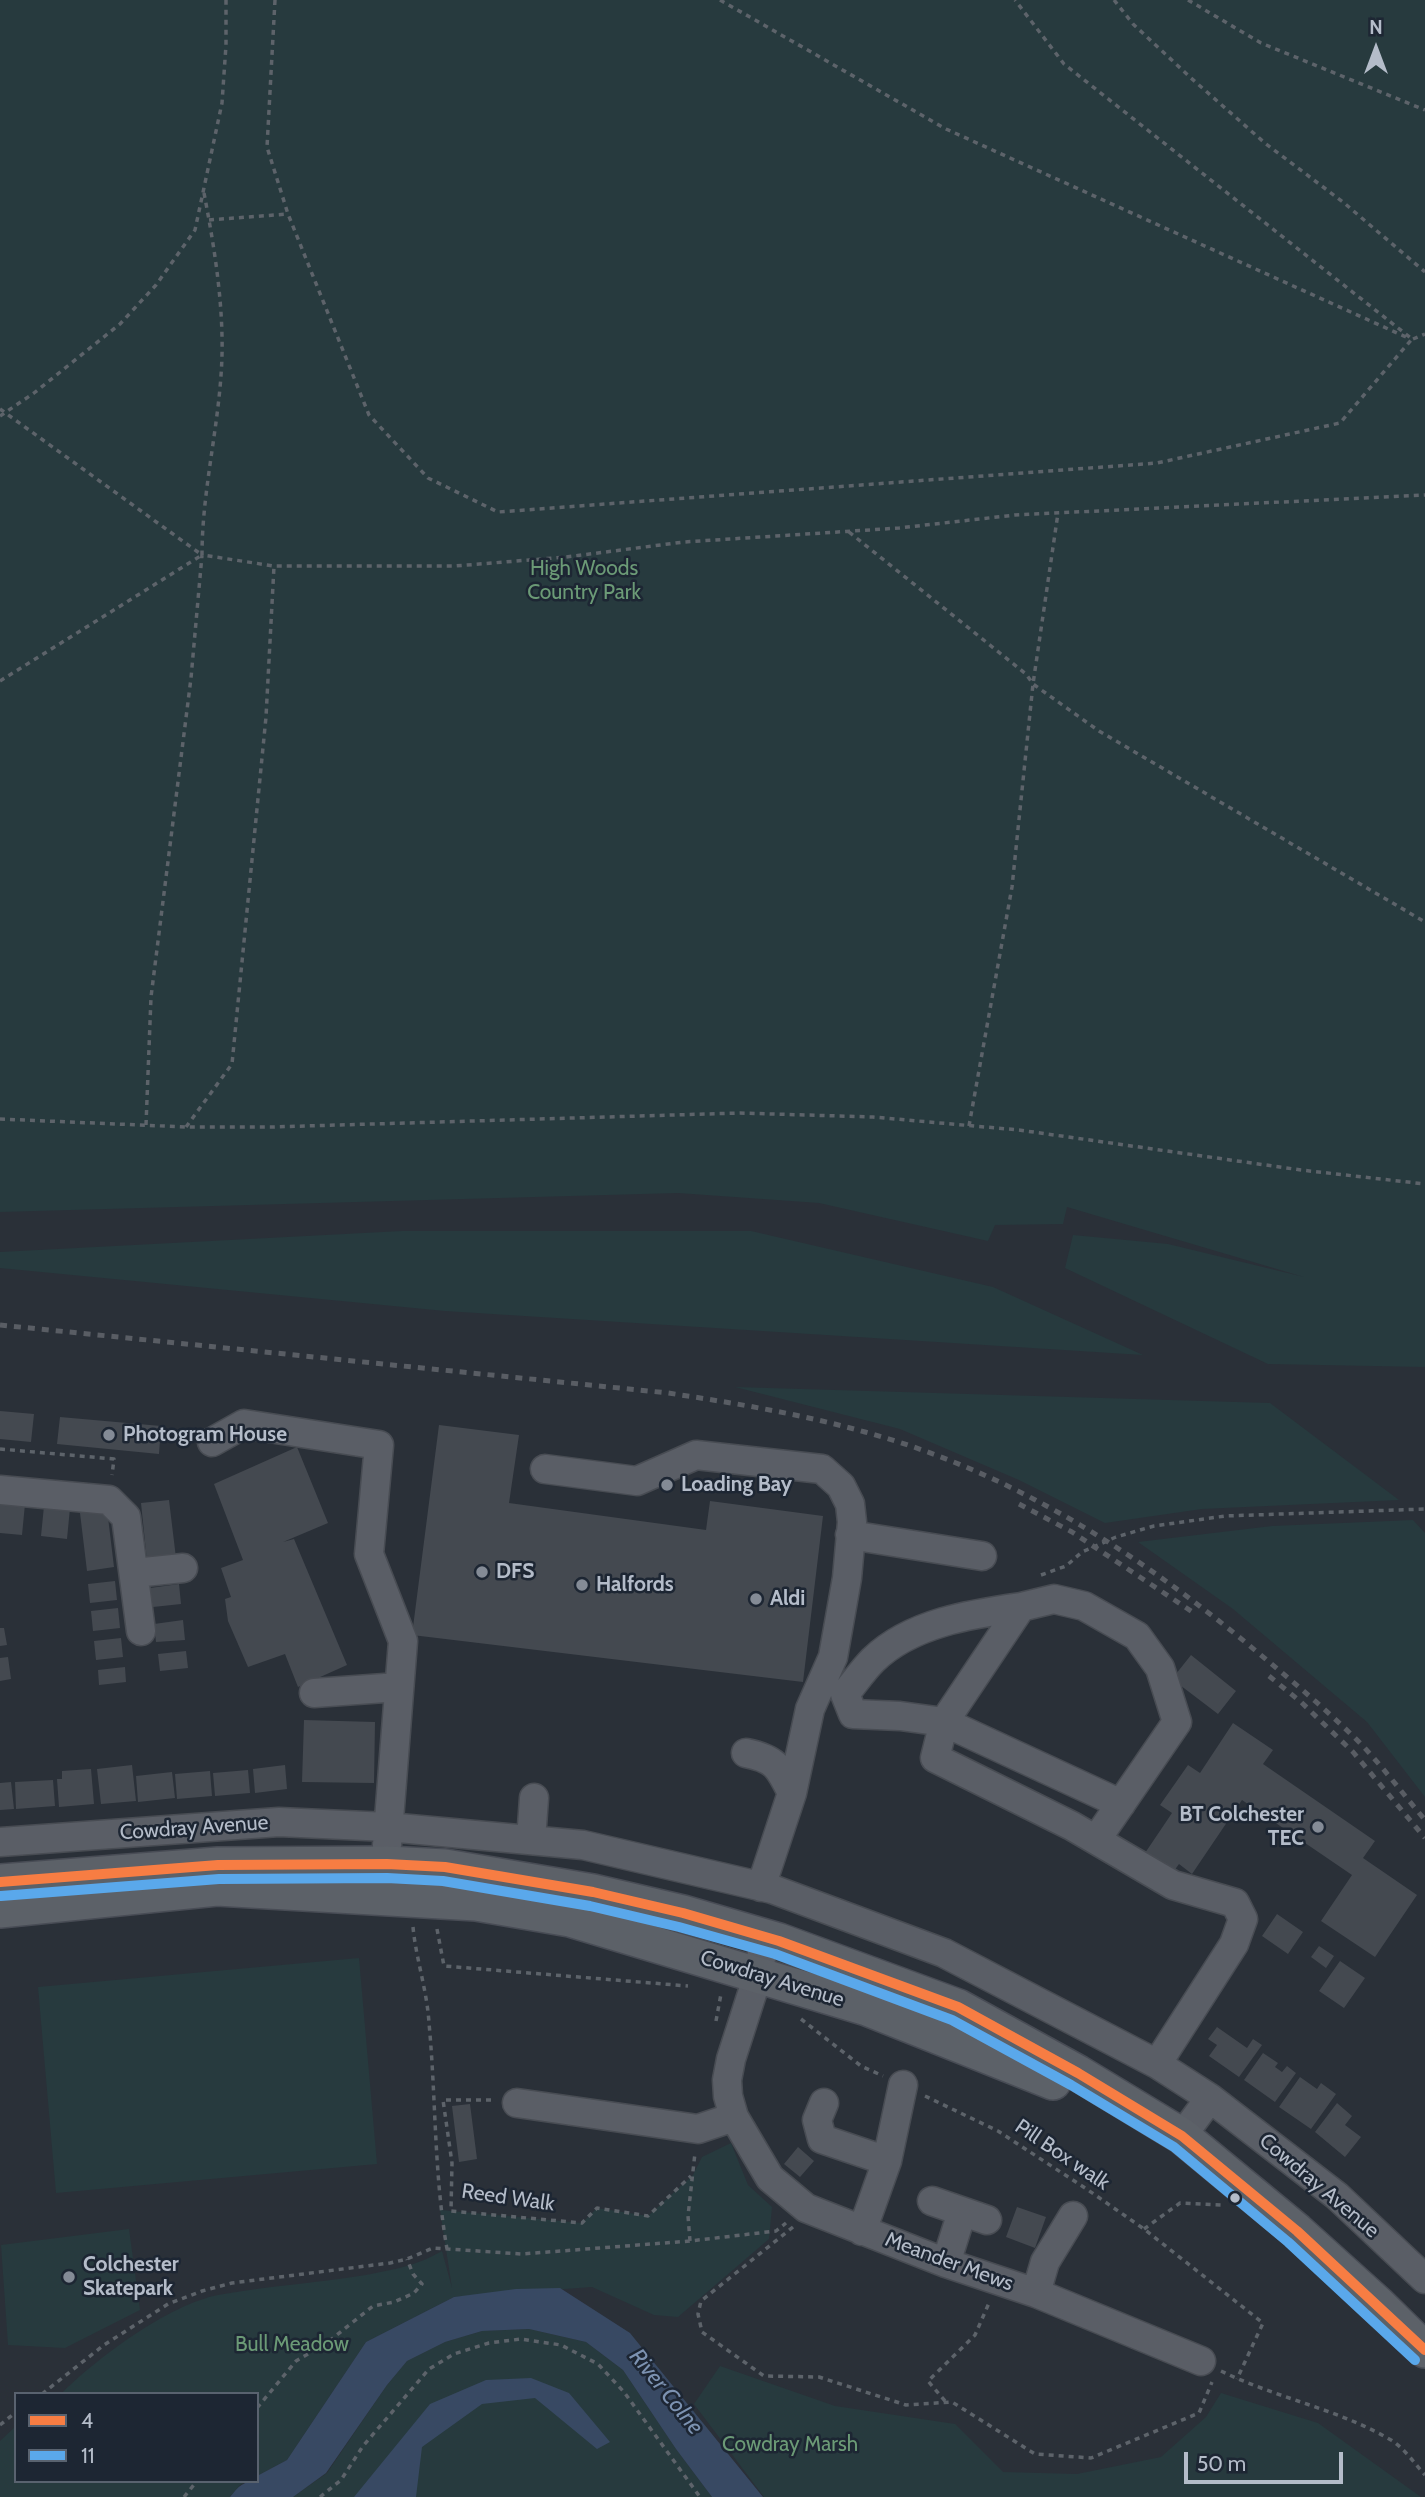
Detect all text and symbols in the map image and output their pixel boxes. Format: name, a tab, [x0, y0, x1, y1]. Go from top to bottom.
north arrow	[1341, 14, 1411, 84]
text: N	[1369, 16, 1383, 39]
park label: High Woods Country Park	[527, 556, 641, 606]
place label: Photogram House	[123, 1422, 287, 1448]
marker: Photogram House	[101, 1427, 117, 1443]
place label: Loading Bay	[681, 1472, 792, 1498]
marker: Loading Bay	[659, 1477, 675, 1493]
place label: DFS	[496, 1559, 534, 1585]
marker: DFS	[474, 1564, 490, 1580]
place label: Halfords	[596, 1572, 674, 1598]
marker: Halfords	[574, 1577, 590, 1593]
place label: Aldi	[770, 1586, 805, 1612]
marker: Aldi	[748, 1591, 764, 1607]
place label: BT Colchester TEC	[1179, 1802, 1304, 1852]
street label: Cowdray Avenue	[119, 1810, 269, 1846]
marker: BT Colchester TEC	[1310, 1819, 1326, 1835]
street label: Cowdray Avenue	[697, 1945, 847, 2013]
street label: Pill Box walk	[1010, 2114, 1114, 2196]
street label: Cowdray Avenue	[1254, 2128, 1384, 2244]
street label: Reed Walk	[460, 2179, 556, 2217]
unlabelled marker	[1228, 2191, 1242, 2205]
street label: Meander Mews	[881, 2227, 1017, 2297]
place label: Colchester Skatepark	[83, 2252, 179, 2302]
marker: Colchester Skatepark	[61, 2269, 77, 2285]
park label: Bull Meadow	[235, 2332, 349, 2358]
water label: River Colne	[623, 2344, 709, 2440]
legend	[14, 2392, 259, 2483]
text: 4	[81, 2408, 93, 2433]
park label: Cowdray Marsh	[722, 2432, 858, 2458]
scale bar	[1187, 2438, 1346, 2482]
text: 11	[81, 2443, 95, 2468]
text: 50 m	[1197, 2451, 1246, 2476]

